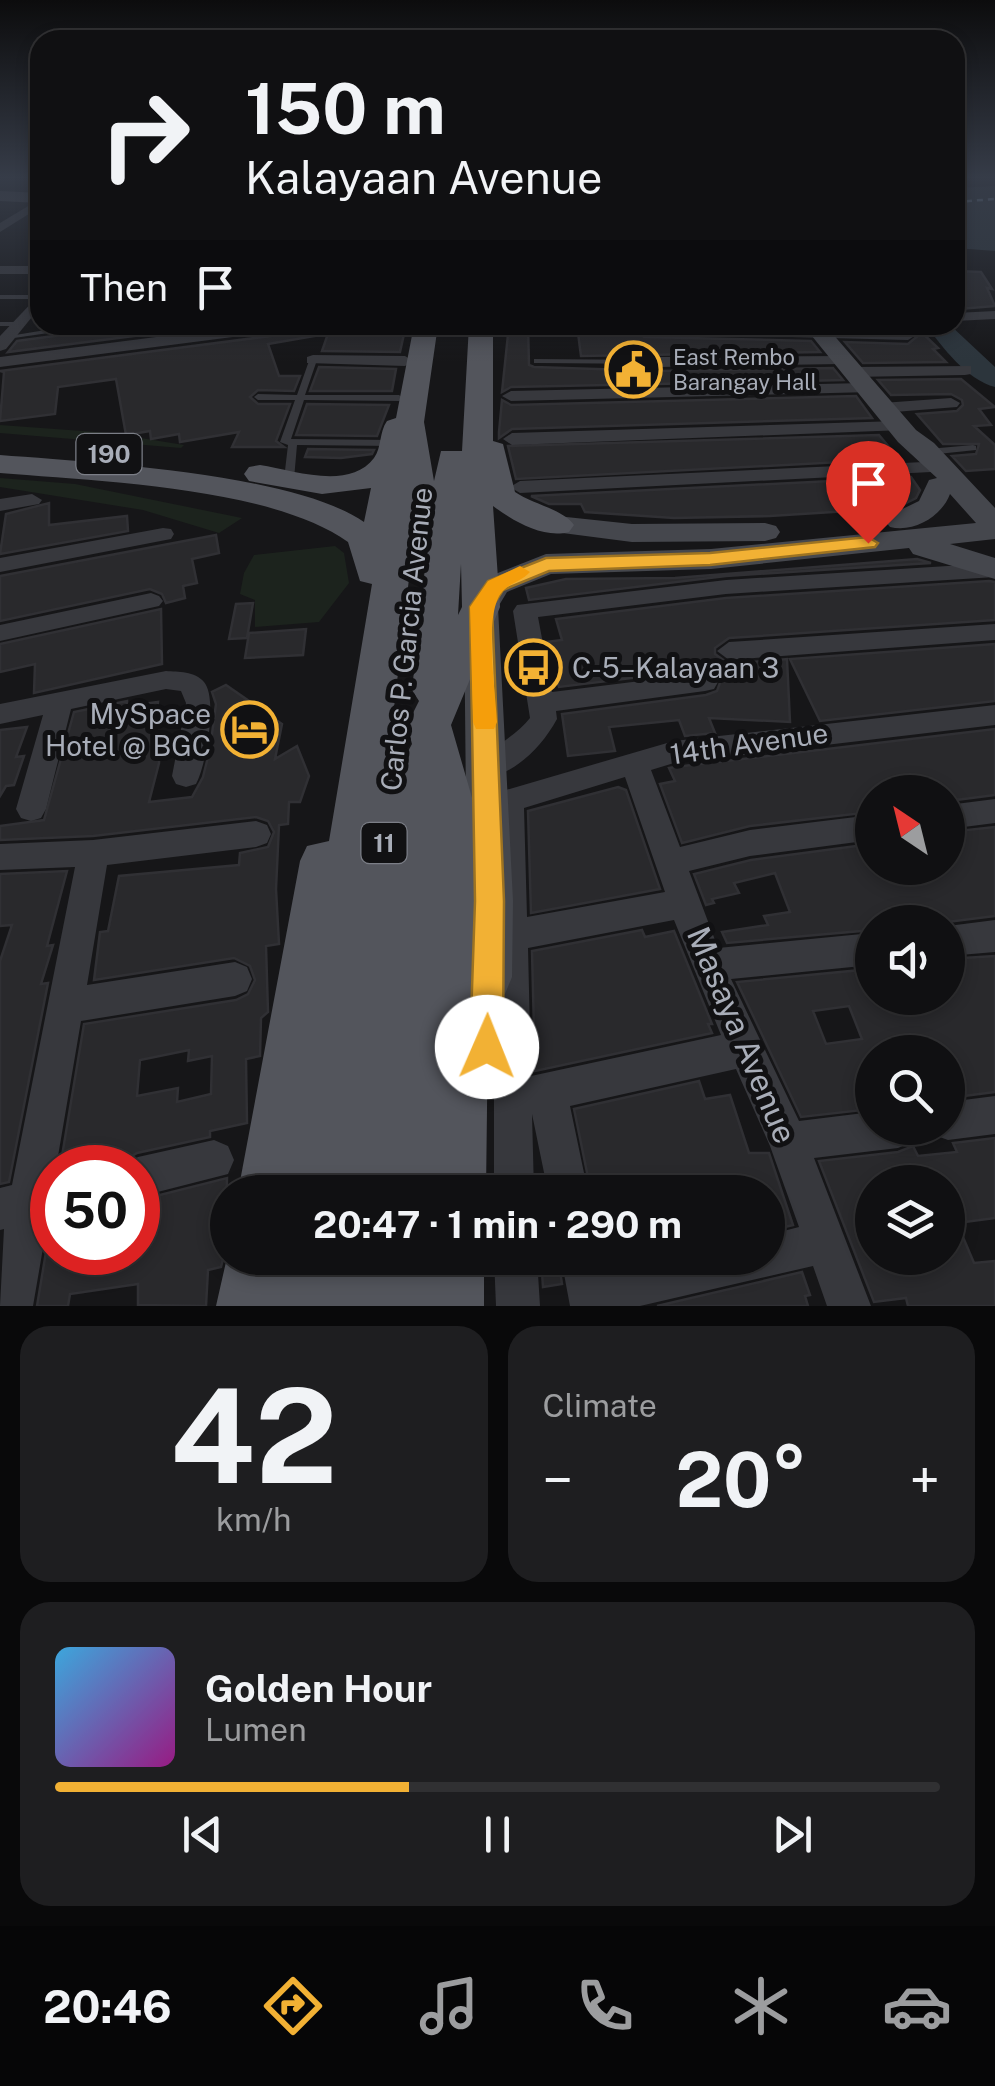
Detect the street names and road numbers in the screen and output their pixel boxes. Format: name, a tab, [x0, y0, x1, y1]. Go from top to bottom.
road number: 190	[76, 434, 142, 474]
street label: Carlos P. Garcia Avenue	[374, 486, 438, 792]
street label: 14th Avenue	[668, 716, 830, 770]
road number: 11	[362, 823, 406, 863]
street label: Masaya Avenue	[680, 921, 804, 1149]

